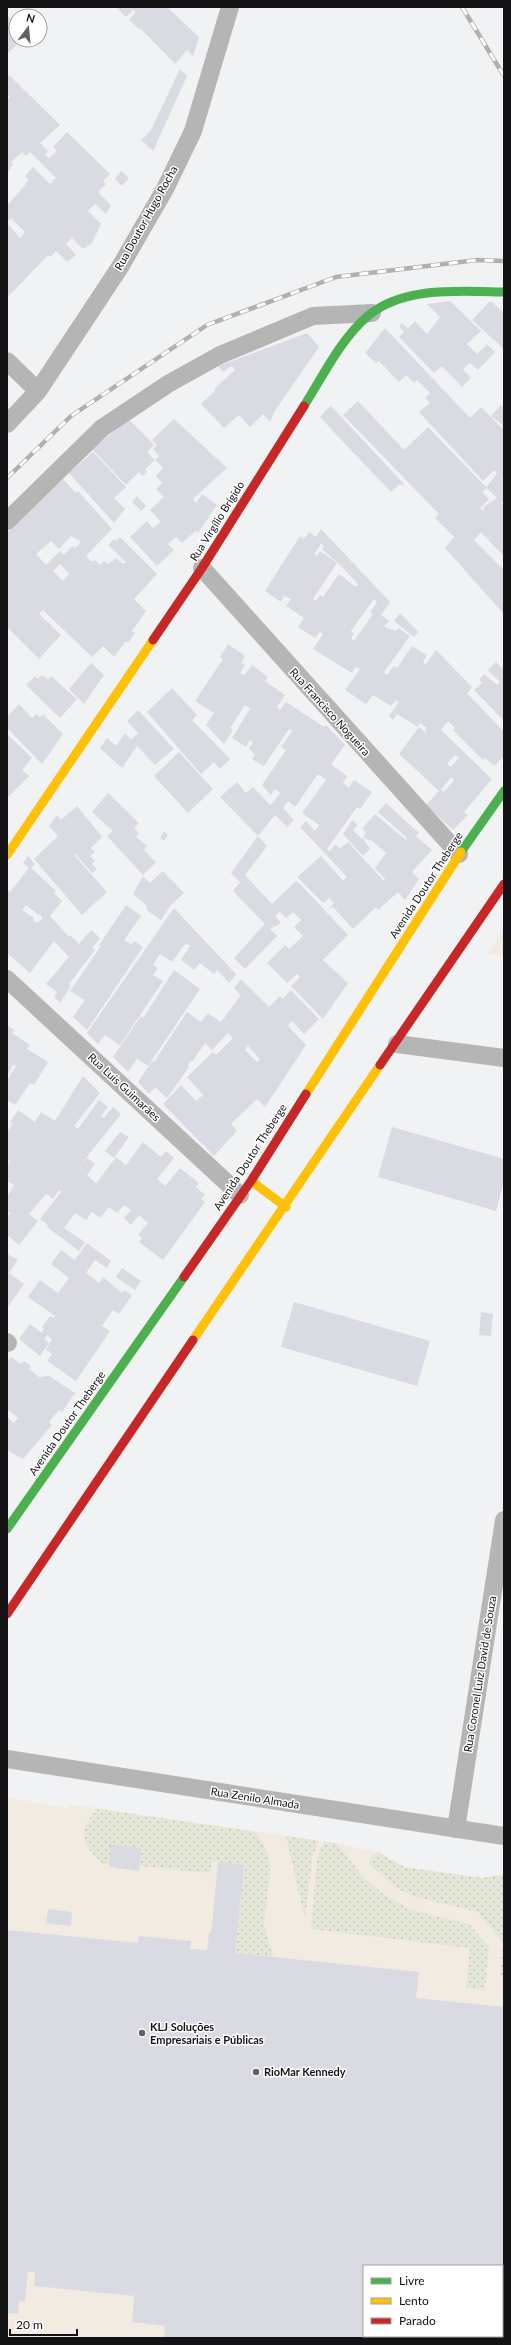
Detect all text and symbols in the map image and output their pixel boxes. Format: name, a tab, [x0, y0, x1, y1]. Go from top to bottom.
north arrow	[8, 8, 48, 48]
text: N	[25, 10, 37, 25]
street label: Rua Doutor Hugo Rocha	[111, 163, 180, 272]
street label: Rua Virgílio Brígido	[187, 478, 246, 563]
street label: Rua Francisco Nogueira	[288, 665, 373, 758]
street label: Avenida Doutor Theberge	[386, 829, 465, 940]
street label: Rua Luís Guimarães	[86, 1050, 163, 1124]
street label: Avenida Doutor Theberge	[210, 1101, 289, 1212]
street label: Avenida Doutor Theberge	[26, 1368, 108, 1477]
street label: Rua Coronel Luiz David de Souza	[461, 1595, 498, 1753]
street label: Rua Zenilo Almada	[210, 1784, 300, 1811]
place label: KLJ Soluções Empresariais e Públicas	[150, 2020, 264, 2046]
marker: KLJ Soluções Empresariais e Públicas	[137, 2028, 147, 2038]
place label: RioMar Kennedy	[264, 2065, 346, 2078]
marker: RioMar Kennedy	[251, 2067, 261, 2077]
legend	[363, 2265, 503, 2337]
text: Livre	[399, 2273, 425, 2288]
text: Lento	[399, 2293, 429, 2308]
scale bar	[10, 2311, 77, 2337]
text: Parado	[399, 2313, 436, 2328]
text: 20 m	[16, 2317, 43, 2332]

